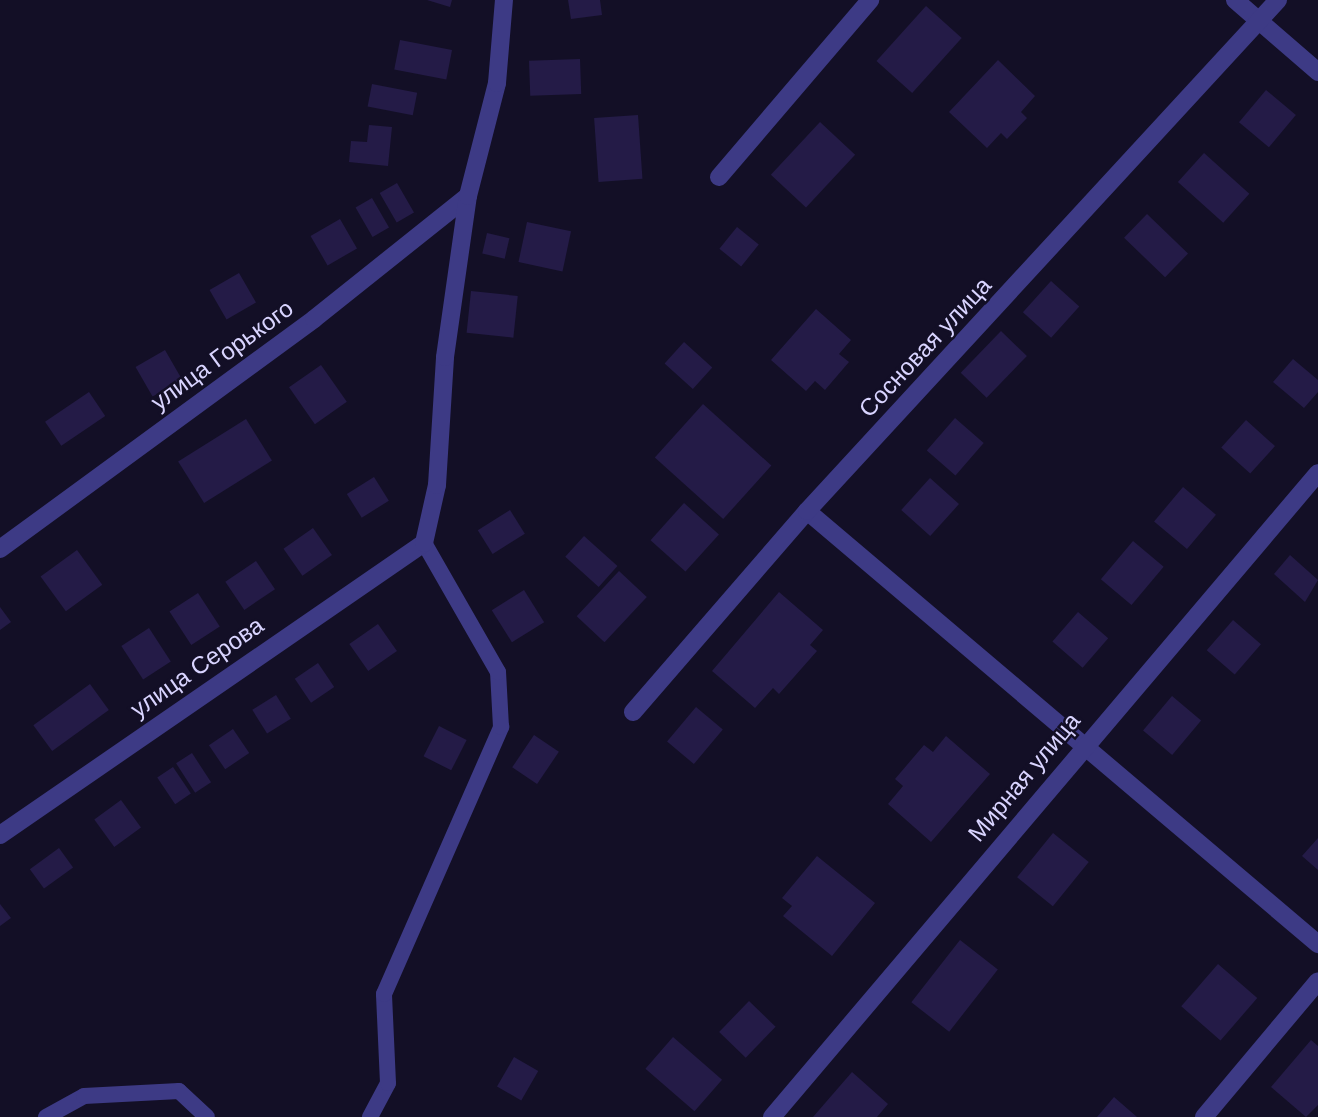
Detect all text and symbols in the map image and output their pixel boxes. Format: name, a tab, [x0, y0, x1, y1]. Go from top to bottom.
street label: Сосновая улица	[853, 271, 997, 423]
street label: улица Горького	[145, 294, 299, 416]
street label: улица Серова	[125, 611, 269, 723]
street label: Мирная улица	[962, 707, 1086, 847]

